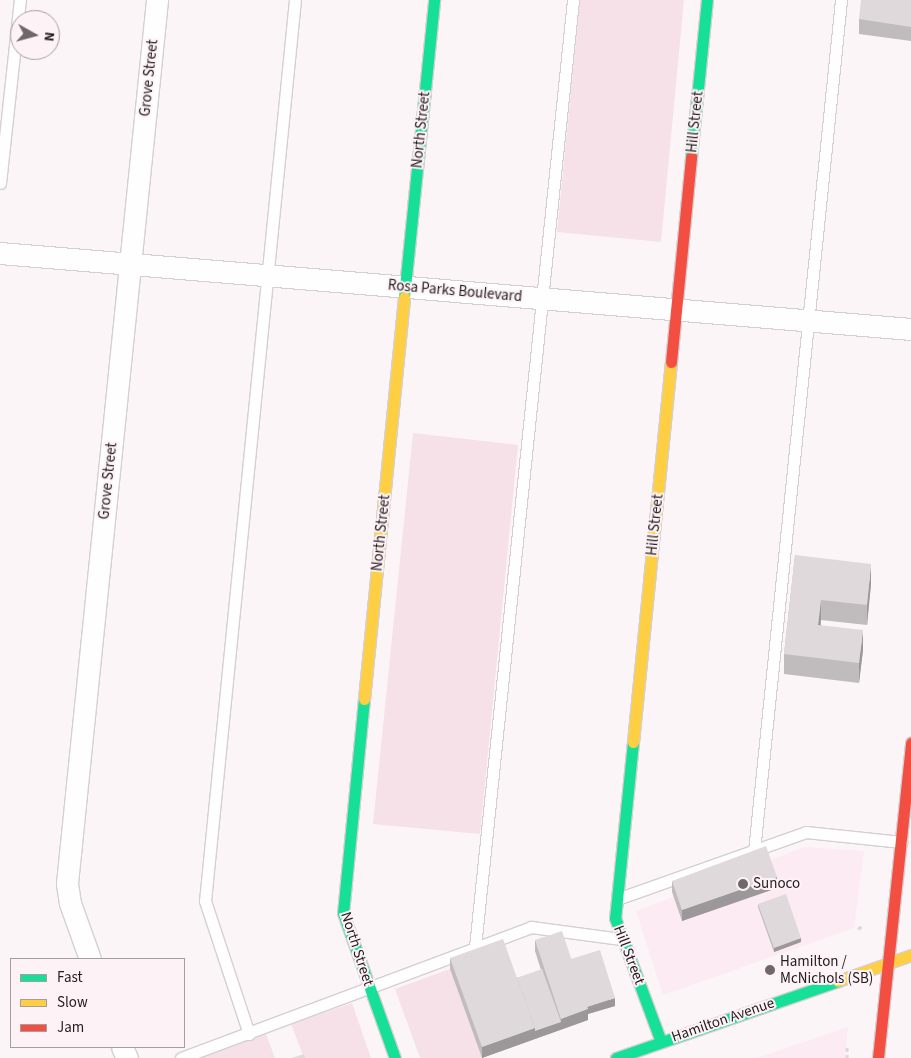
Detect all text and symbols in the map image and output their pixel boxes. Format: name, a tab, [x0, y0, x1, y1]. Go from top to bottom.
north arrow	[10, 10, 60, 60]
text: N	[38, 31, 59, 43]
street label: Grove Street	[136, 39, 162, 117]
street label: Hill Street	[683, 90, 707, 154]
street label: North Street	[408, 91, 434, 169]
street label: Rosa Parks Boulevard	[387, 276, 523, 306]
street label: Grove Street	[95, 442, 121, 520]
street label: Hill Street	[643, 493, 667, 557]
street label: North Street	[368, 494, 394, 572]
place label: Sunoco	[753, 875, 800, 893]
marker: Sunoco	[737, 878, 749, 890]
street label: North Street	[337, 910, 377, 988]
street label: Hill Street	[610, 923, 648, 987]
place label: Hamilton / McNichols (SB)	[780, 952, 873, 987]
legend	[10, 958, 185, 1048]
marker: Hamilton / McNichols (SB)	[764, 964, 776, 976]
text: Fast	[57, 967, 83, 988]
text: Slow	[57, 992, 88, 1013]
street label: Hamilton Avenue	[669, 994, 777, 1046]
text: Jam	[57, 1017, 84, 1038]

